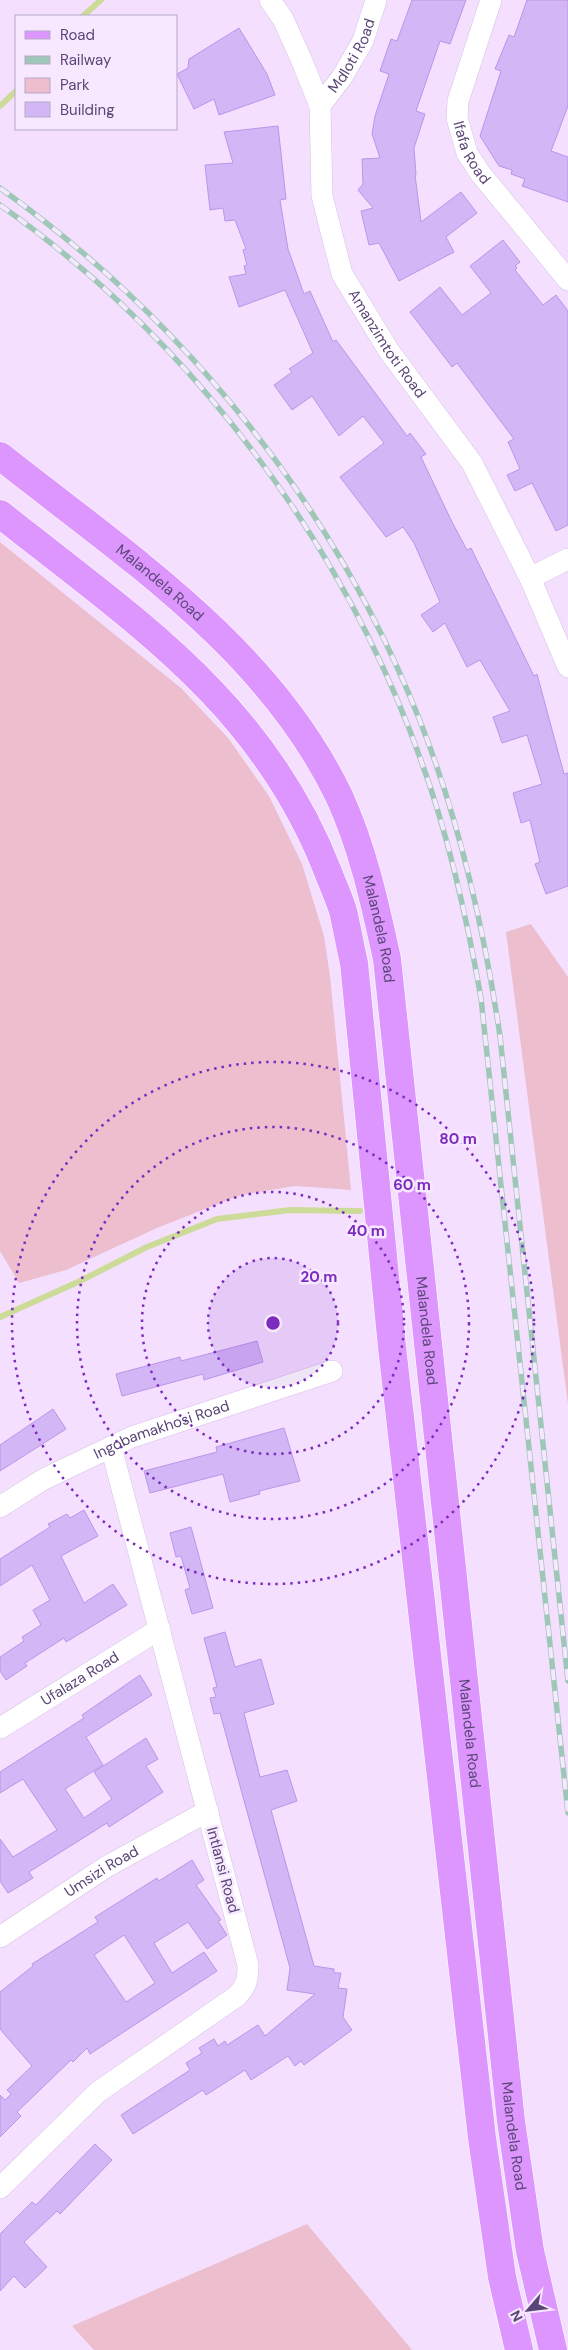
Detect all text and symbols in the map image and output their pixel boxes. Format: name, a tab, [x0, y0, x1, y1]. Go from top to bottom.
legend	[15, 15, 178, 130]
street label: Mdloti Road	[323, 16, 380, 97]
text: Road	[60, 25, 95, 45]
text: Railway	[60, 50, 112, 70]
text: Park	[60, 75, 90, 95]
text: Building	[60, 100, 115, 120]
street label: Ifafa Road	[448, 119, 495, 188]
street label: Amanzimtoti Road	[344, 285, 430, 402]
street label: Malandela Road	[112, 540, 208, 626]
street label: Malandela Road	[358, 873, 399, 984]
text: 80 m	[439, 1129, 477, 1149]
text: 60 m	[393, 1175, 431, 1195]
text: 40 m	[347, 1221, 385, 1241]
text: 20 m	[301, 1267, 337, 1287]
street label: Malandela Road	[411, 1275, 442, 1386]
centre of rings	[264, 1314, 282, 1332]
street label: Ingobamakhosi Road	[90, 1396, 232, 1464]
street label: Ufalaza Road	[37, 1647, 123, 1710]
street label: Malandela Road	[454, 1678, 485, 1789]
street label: Intlansi Road	[202, 1825, 244, 1915]
street label: Umsizi Road	[61, 1841, 142, 1902]
street label: Malandela Road	[497, 2081, 531, 2192]
north arrow	[503, 2285, 553, 2335]
text: N	[506, 2307, 527, 2325]

